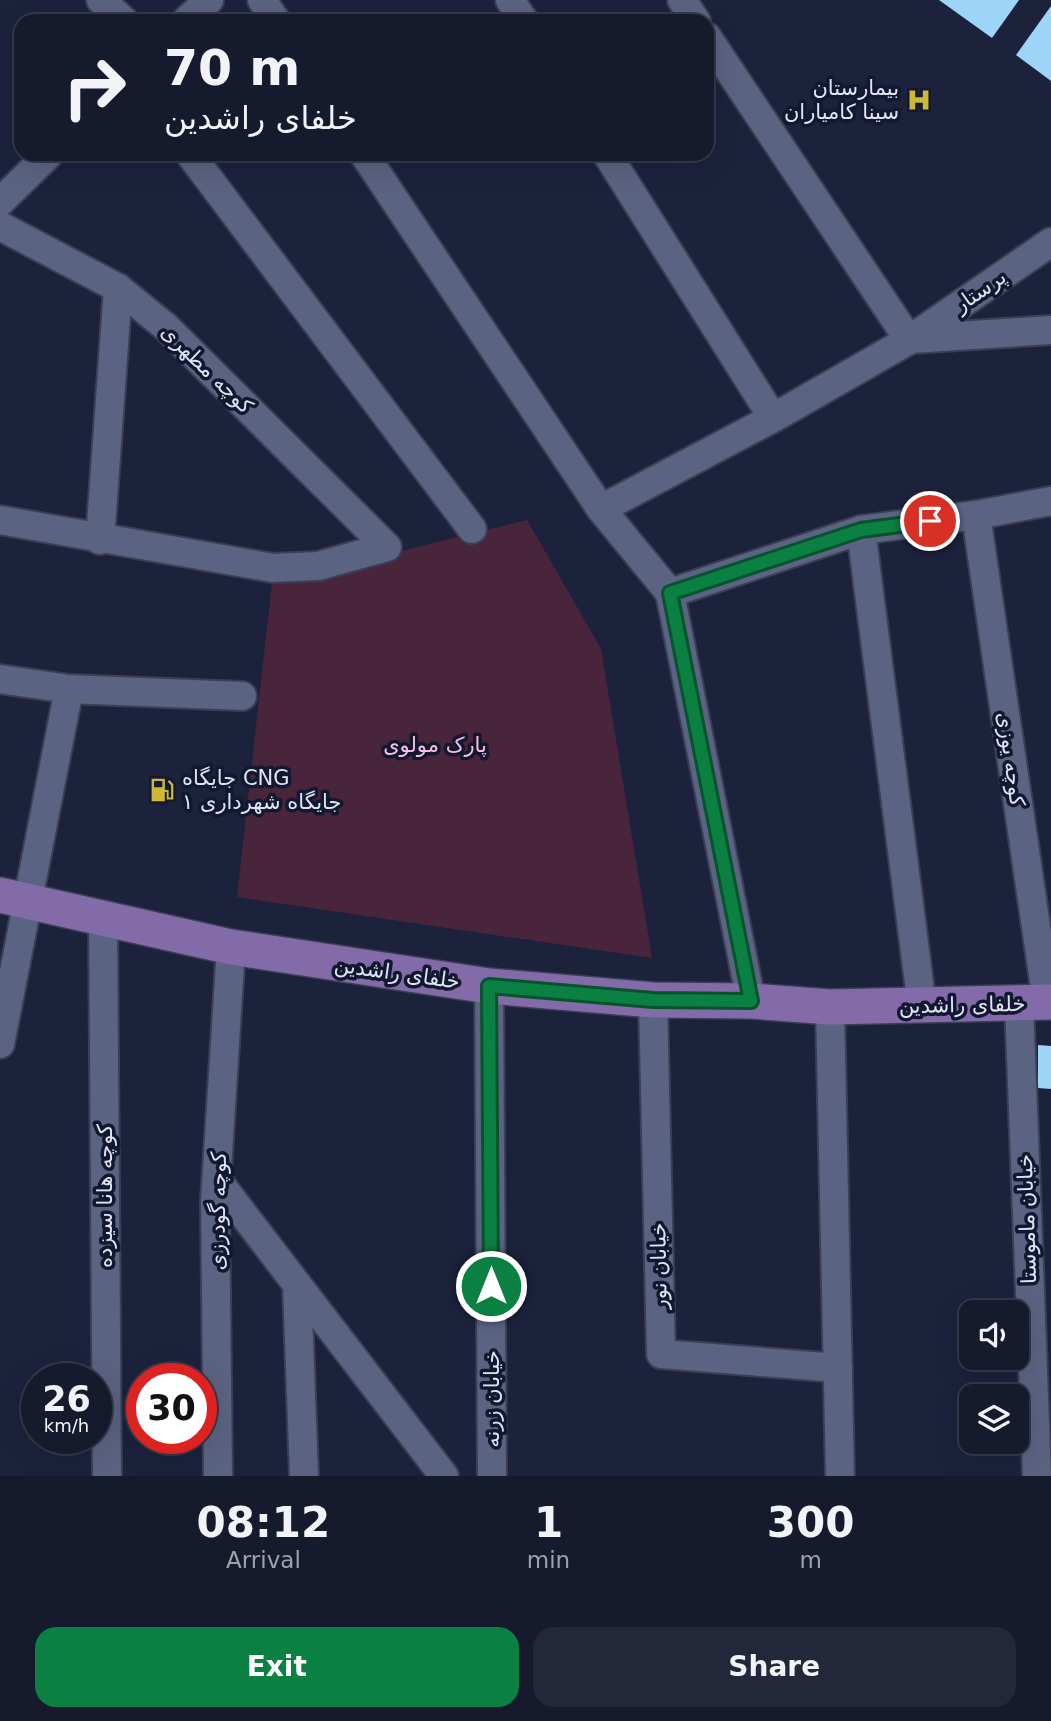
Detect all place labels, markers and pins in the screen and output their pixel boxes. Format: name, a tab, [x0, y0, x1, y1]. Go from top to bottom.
place label: بیمارستان سینا کامیاران	[784, 76, 899, 124]
hospital icon: بیمارستان سینا کامیاران	[905, 86, 933, 114]
pin	[900, 491, 960, 551]
place label: جایگاه CNG جایگاه شهرداری ۱	[182, 766, 341, 814]
fuel station icon: جایگاه CNG جایگاه شهرداری ۱	[148, 776, 176, 804]

